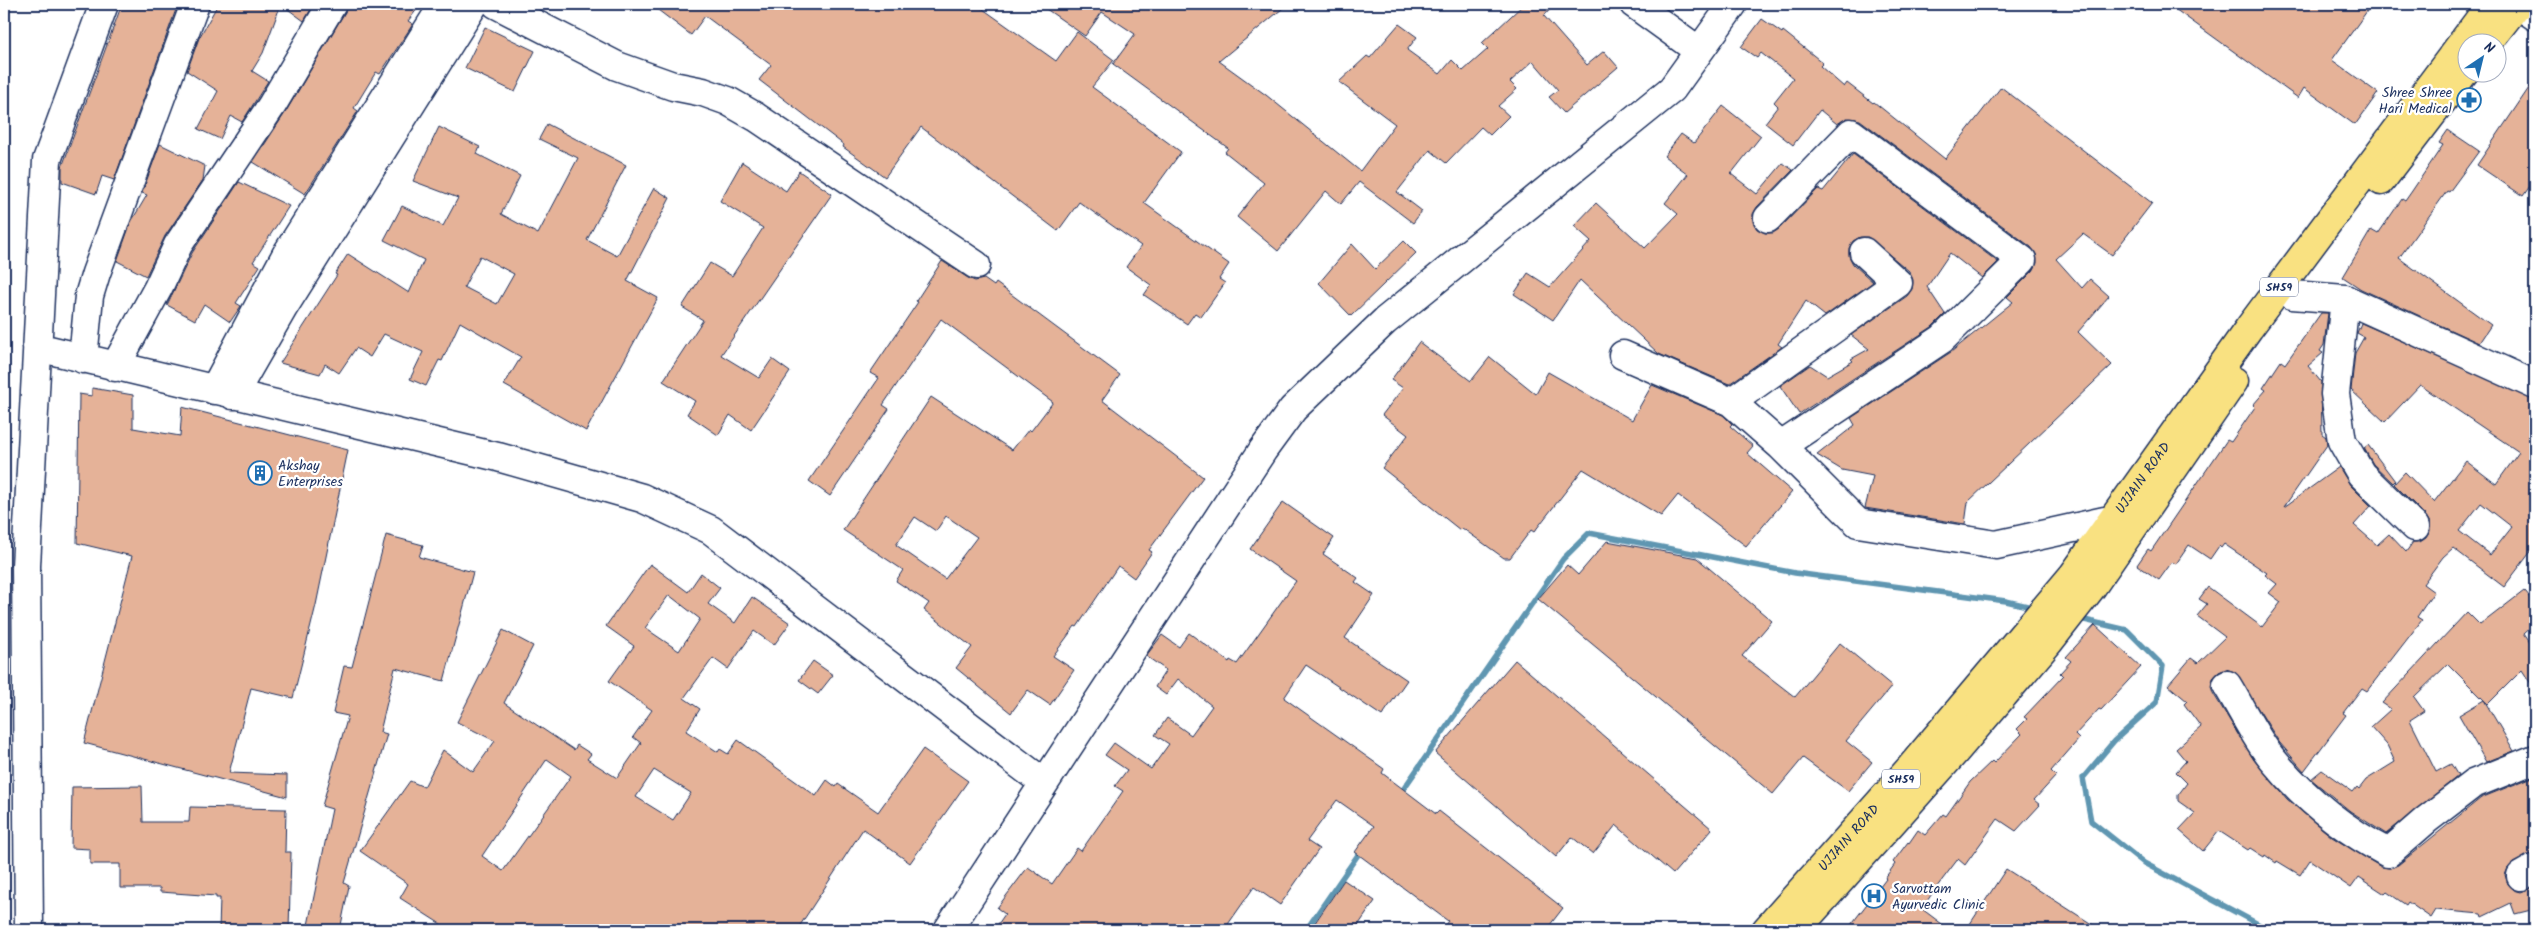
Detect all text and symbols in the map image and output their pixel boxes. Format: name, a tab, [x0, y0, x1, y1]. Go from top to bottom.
north arrow	[2456, 32, 2506, 82]
text: N	[2479, 37, 2499, 60]
place label: Shree Shree Hari Medical	[2379, 82, 2453, 120]
pharmacy icon: Shree Shree Hari Medical	[2456, 87, 2482, 113]
road number: SH59	[2260, 278, 2298, 296]
street label: UJJAIN ROAD	[2110, 438, 2177, 519]
place label: Akshay Enterprises	[278, 455, 343, 493]
building icon: Akshay Enterprises	[247, 460, 273, 486]
road number: SH59	[1882, 770, 1920, 789]
street label: UJJAIN ROAD	[1813, 799, 1885, 877]
place label: Sarvottam Ayurvedic Clinic	[1892, 878, 1985, 916]
hospital icon: Sarvottam Ayurvedic Clinic	[1861, 883, 1887, 909]

